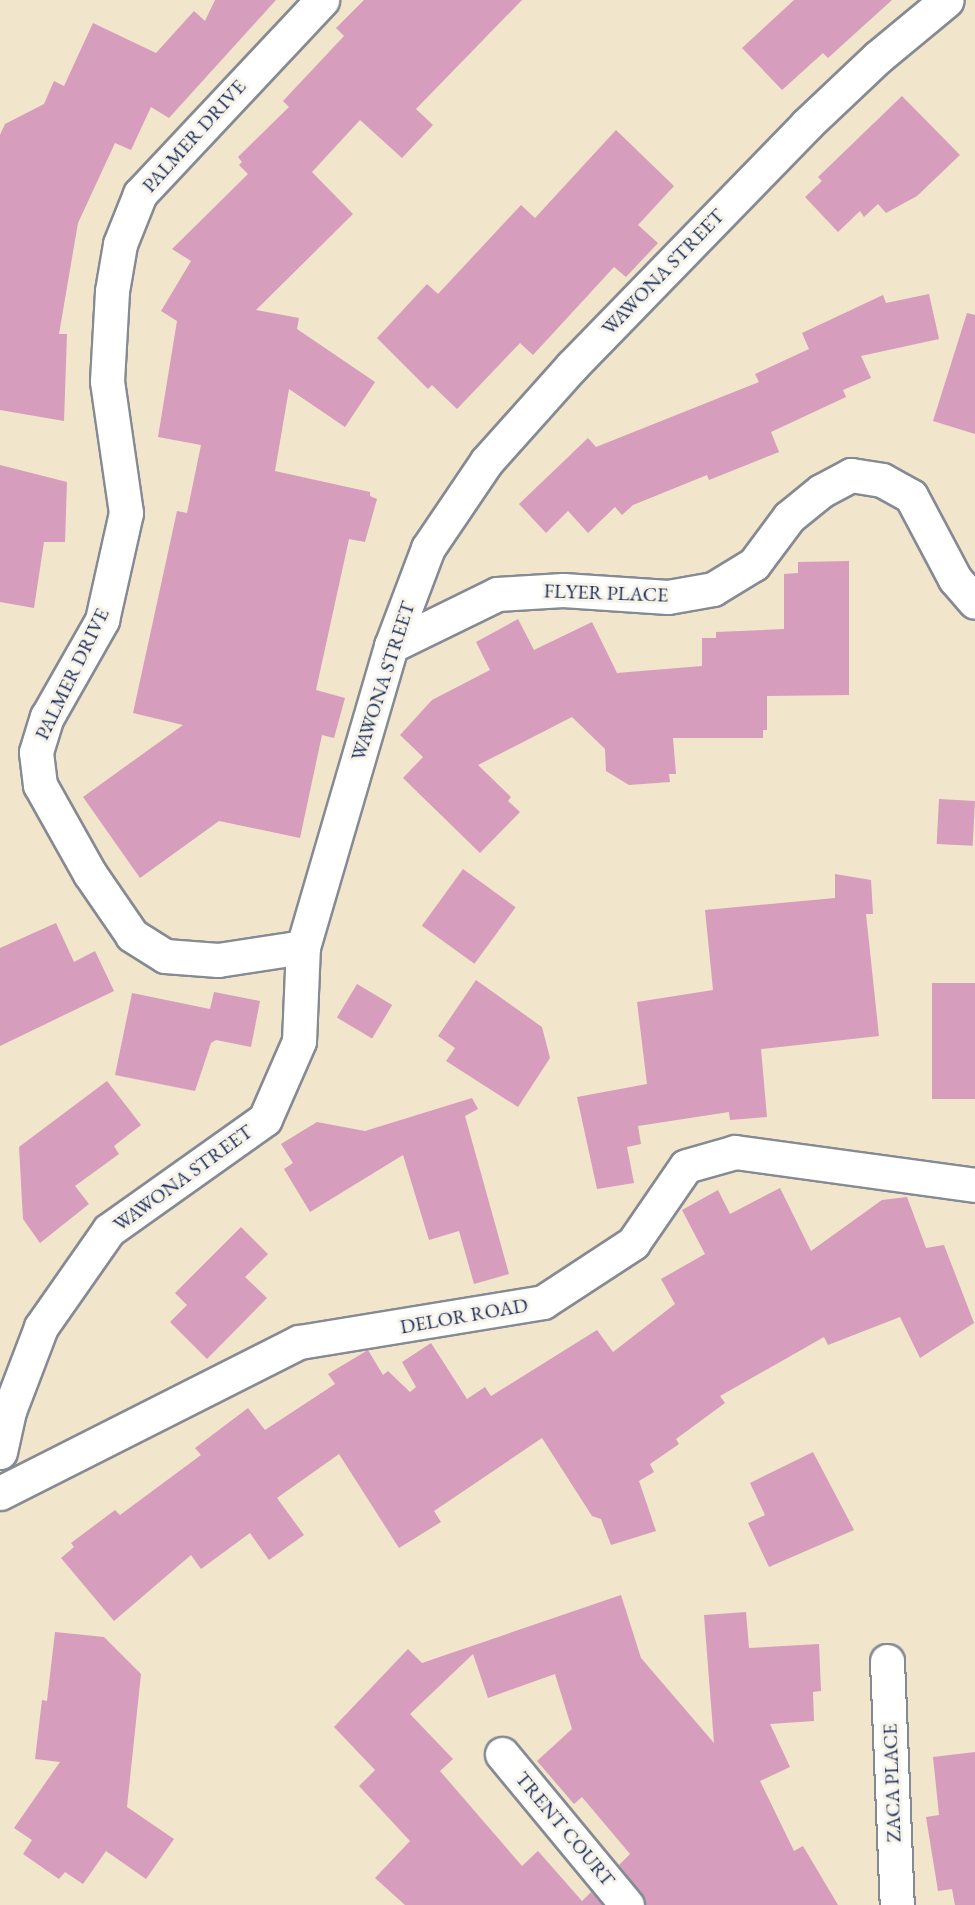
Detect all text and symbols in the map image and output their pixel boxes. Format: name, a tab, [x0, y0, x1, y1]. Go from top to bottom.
street label: PALMER DRIVE	[137, 75, 251, 197]
street label: WAWONA STREET	[597, 204, 729, 340]
street label: FLYER PLACE	[543, 579, 669, 607]
street label: WAWONA STREET	[346, 598, 420, 764]
street label: PALMER DRIVE	[30, 604, 114, 744]
street label: WAWONA STREET	[109, 1119, 257, 1237]
street label: DELOR ROAD	[398, 1293, 530, 1339]
street label: ZACA PLACE	[878, 1723, 906, 1843]
street label: TRENT COURT	[510, 1767, 620, 1891]

